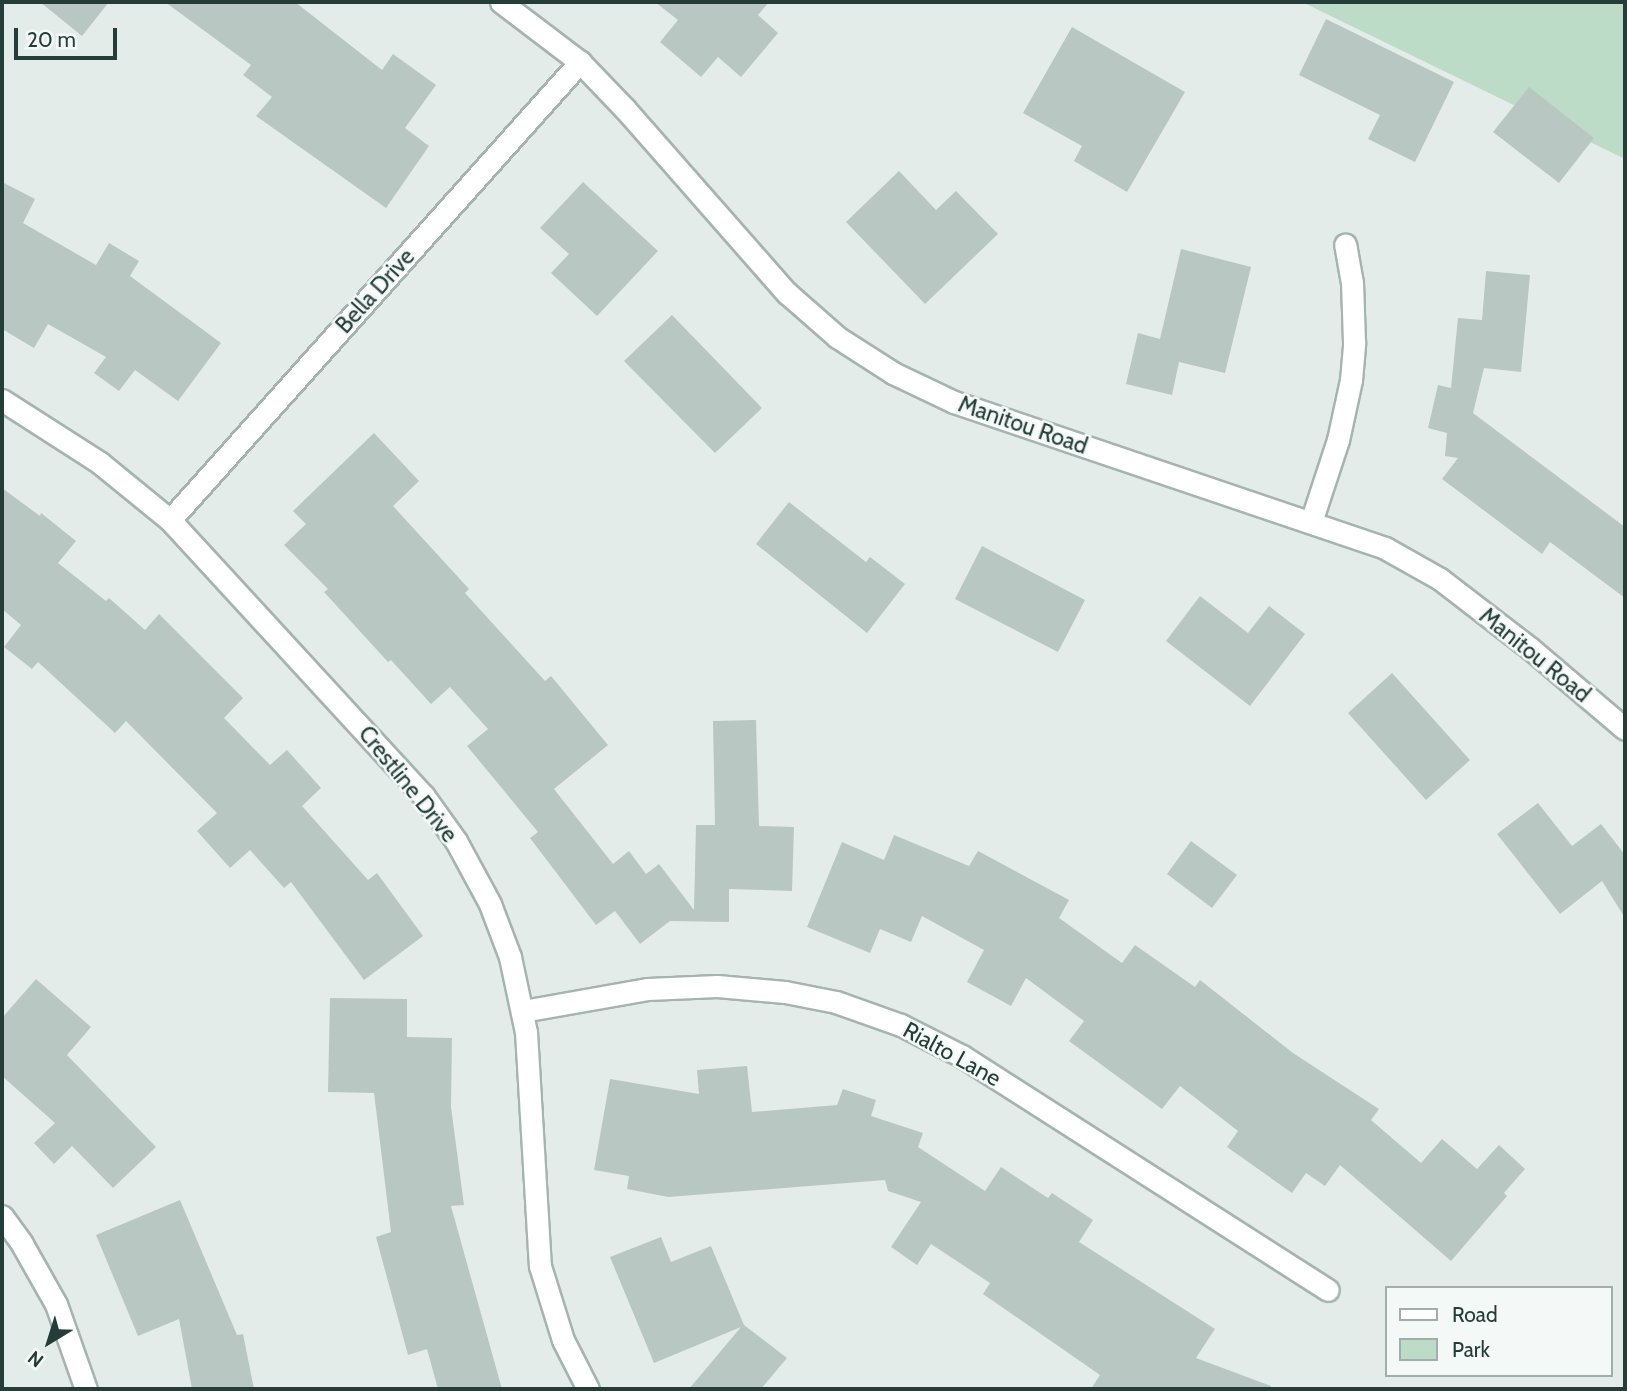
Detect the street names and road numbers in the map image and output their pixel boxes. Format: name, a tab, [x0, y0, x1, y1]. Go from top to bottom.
street label: Bella Drive	[330, 243, 420, 339]
street label: Manitou Road	[955, 390, 1091, 460]
street label: Manitou Road	[1474, 602, 1596, 708]
street label: Crestline Drive	[353, 720, 463, 848]
street label: Rialto Lane	[898, 1016, 1006, 1092]

